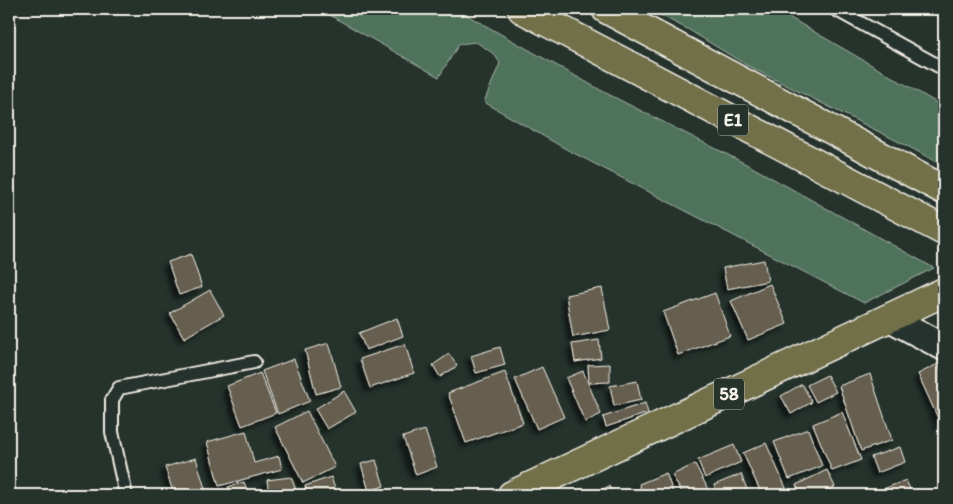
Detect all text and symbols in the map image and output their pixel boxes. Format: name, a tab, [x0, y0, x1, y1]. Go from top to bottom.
road number: E1	[718, 104, 748, 136]
road number: 58	[714, 378, 744, 409]

